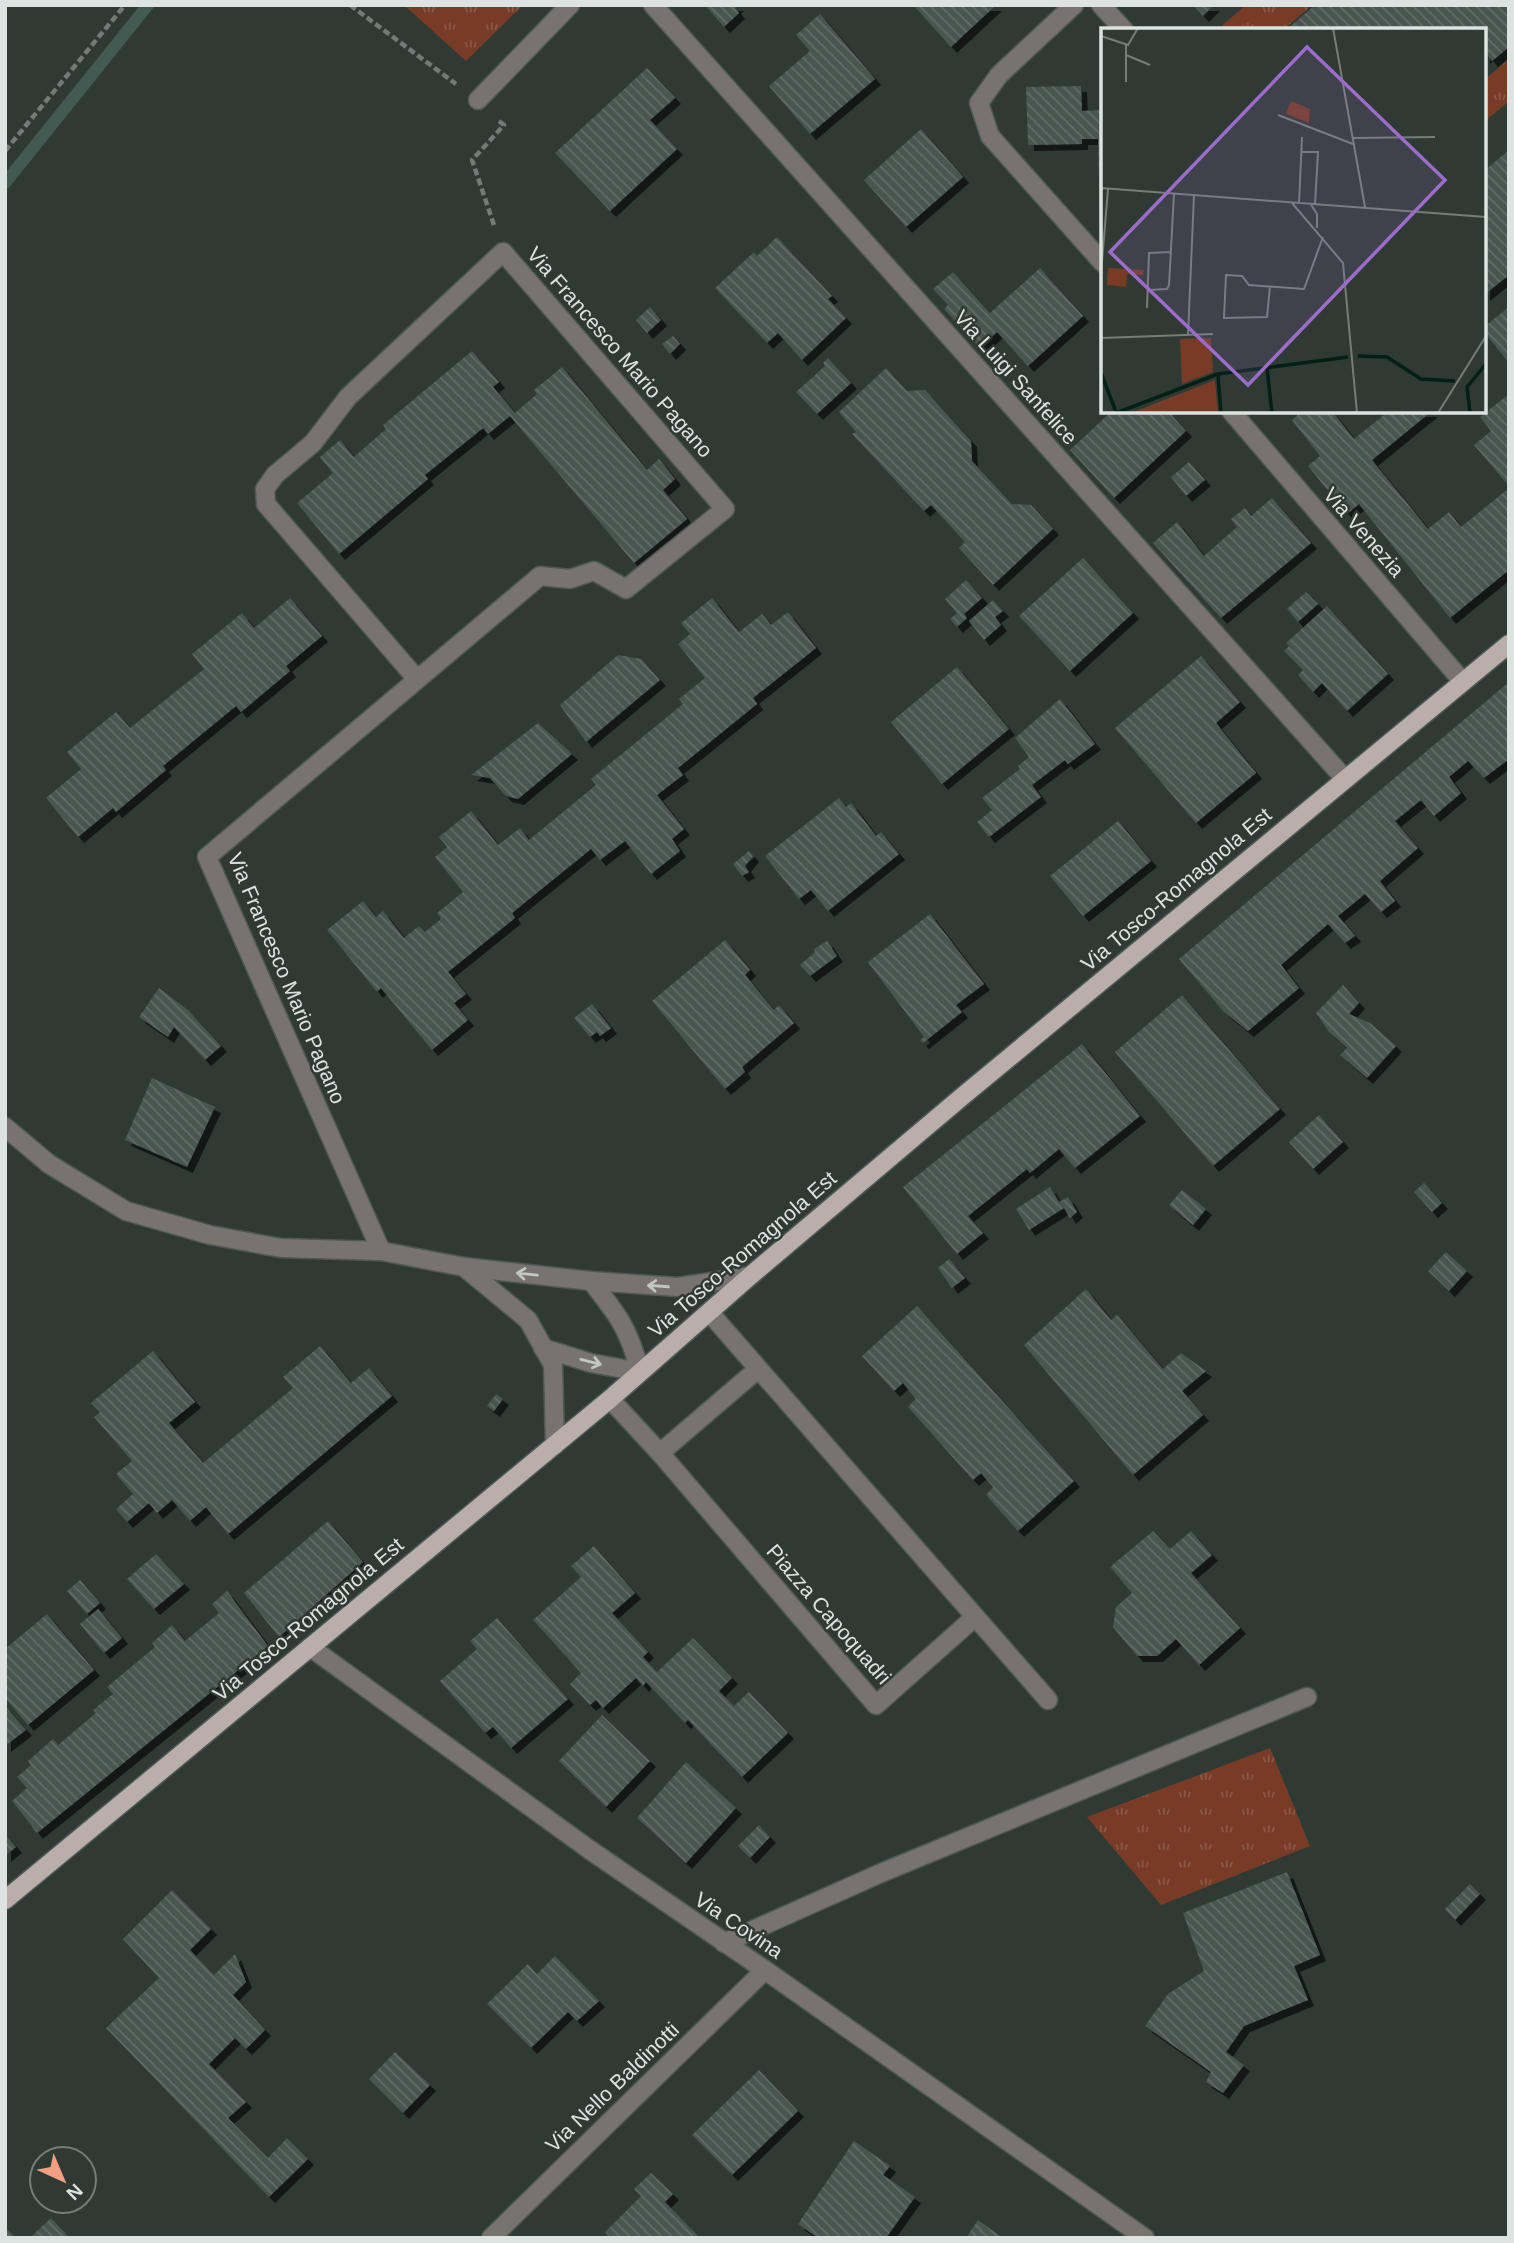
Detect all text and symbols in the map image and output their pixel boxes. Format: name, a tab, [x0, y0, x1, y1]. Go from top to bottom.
inset map	[1101, 28, 1486, 413]
street label: Via Francesco Mario Pagano	[523, 242, 717, 462]
street label: Via Luigi Sanfelice	[950, 305, 1082, 449]
street label: Via Venezia	[1319, 483, 1409, 581]
street label: Via Tosco-Romagnola Est	[1076, 803, 1276, 975]
street label: Via Francesco Mario Pagano	[224, 849, 350, 1107]
street label: Via Tosco-Romagnola Est	[644, 1166, 841, 1342]
one-way arrow	[516, 1267, 539, 1280]
one-way arrow	[646, 1279, 669, 1292]
one-way arrow	[579, 1356, 602, 1369]
street label: Via Tosco-Romagnola Est	[208, 1533, 408, 1705]
street label: Piazza Capoquadri	[762, 1539, 896, 1689]
street label: Via Covina	[691, 1887, 788, 1963]
street label: Via Nello Baldinotti	[541, 2018, 683, 2156]
north arrow	[28, 2145, 98, 2215]
text: N	[62, 2180, 87, 2204]

